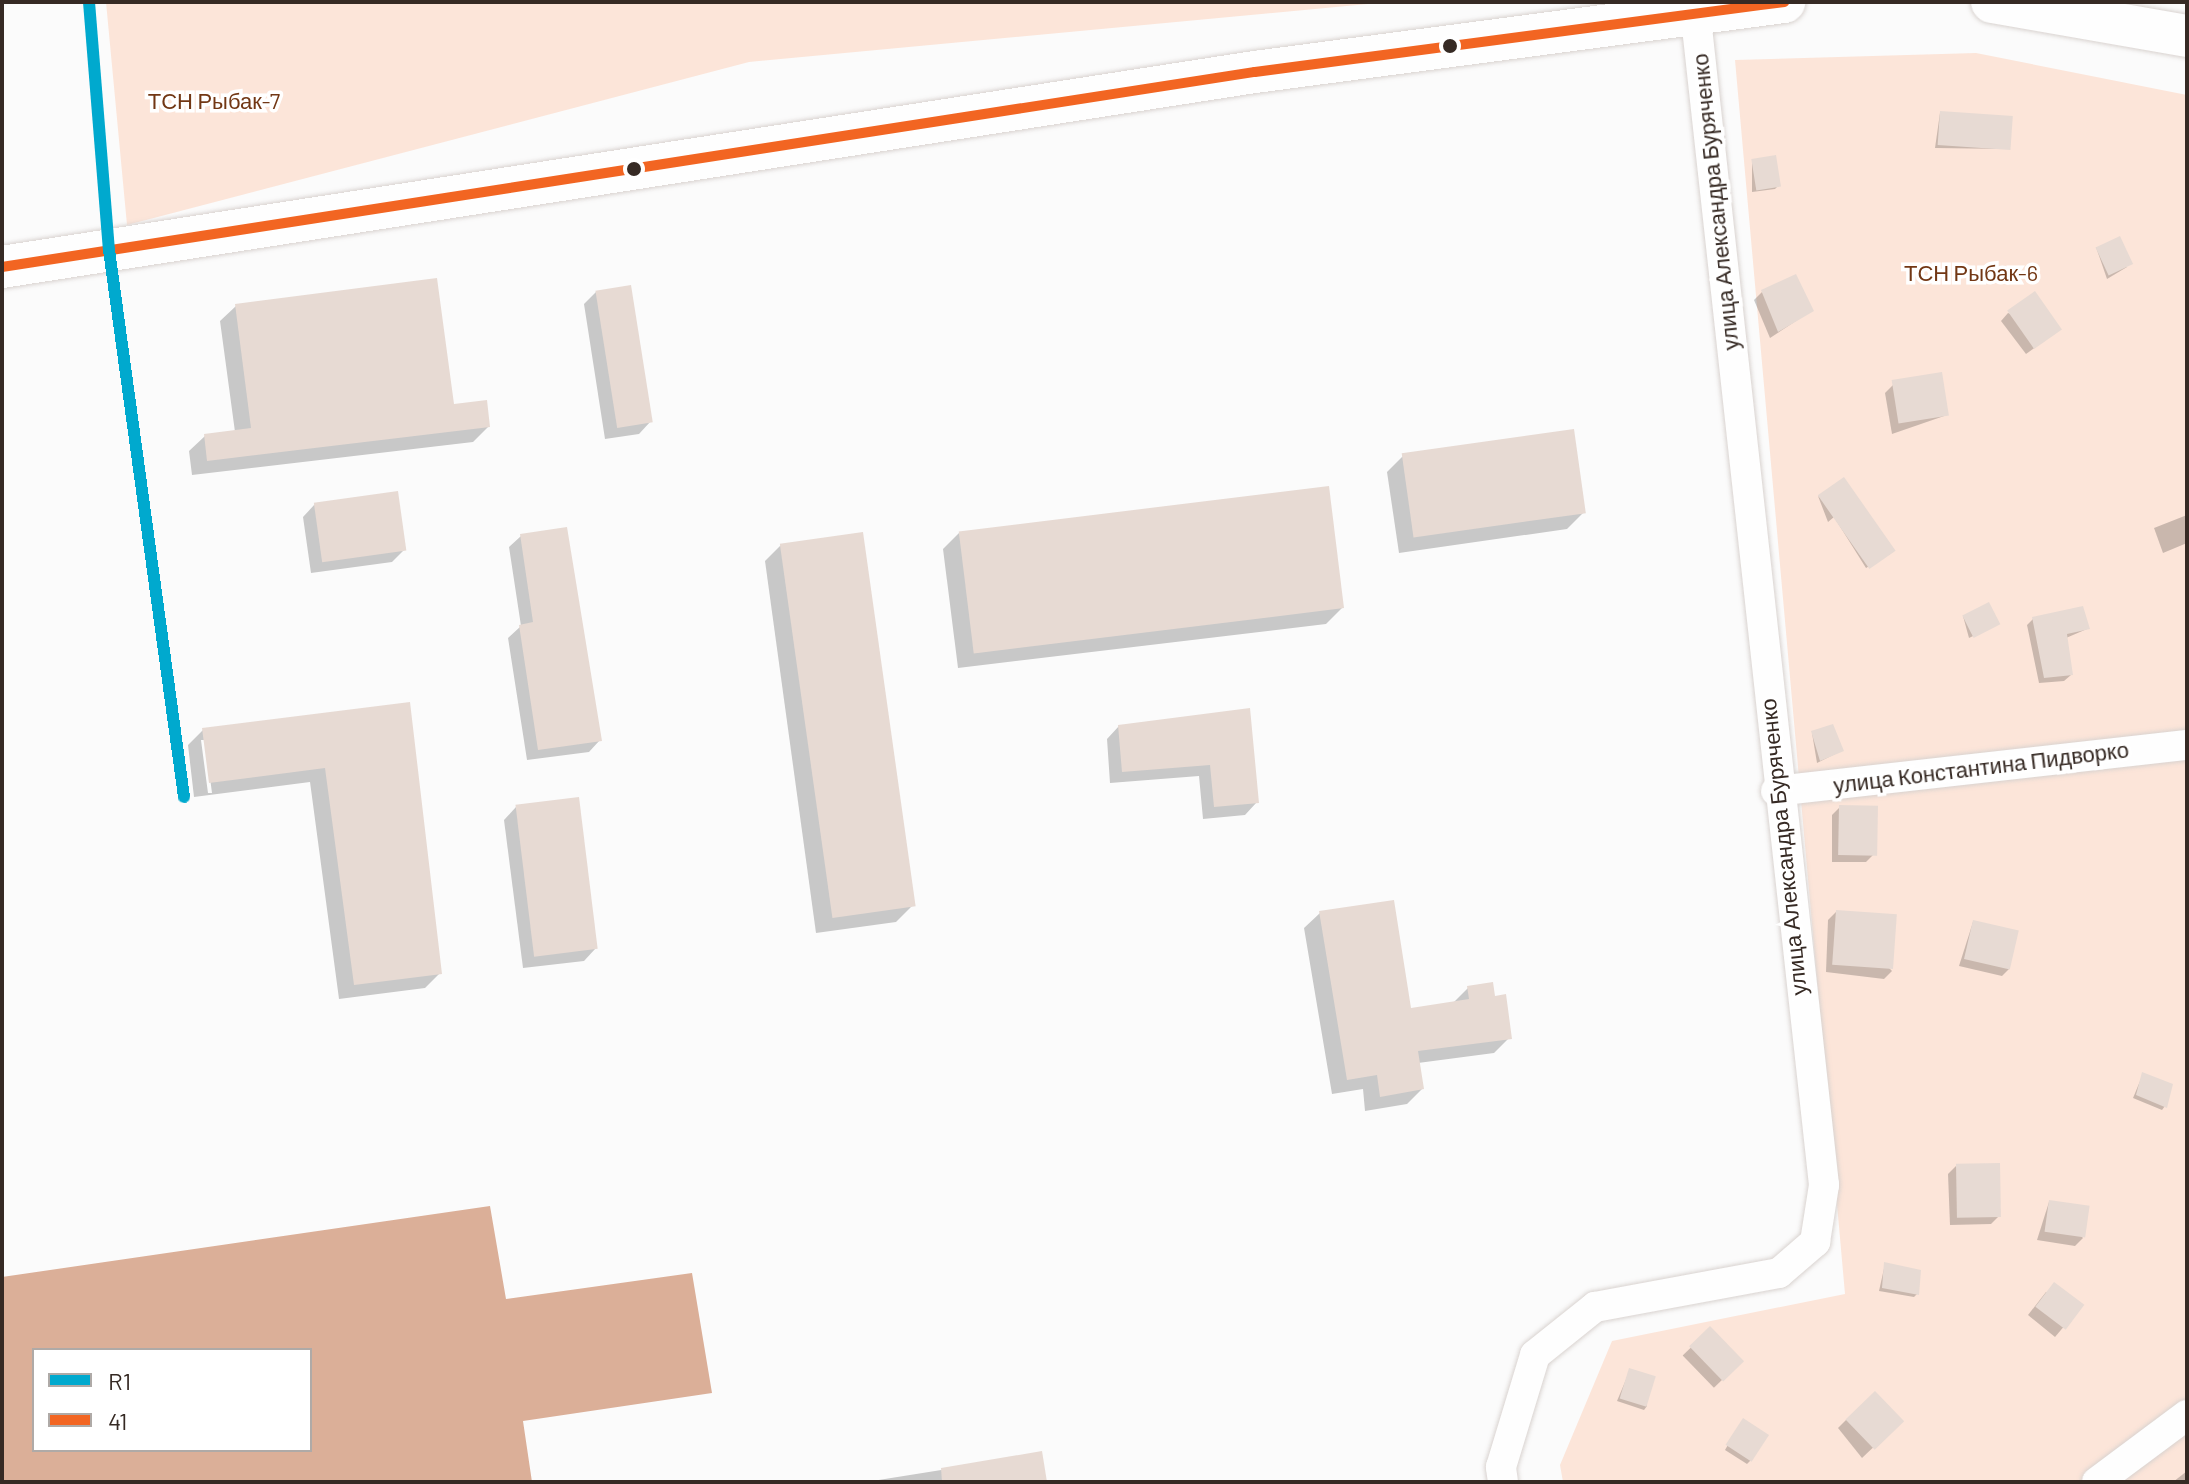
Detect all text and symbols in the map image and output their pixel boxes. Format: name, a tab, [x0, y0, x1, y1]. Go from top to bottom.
unlabelled marker	[1442, 38, 1458, 54]
street label: улица Александра Буряченко	[1686, 52, 1744, 352]
park label: ТСН Рыбак-7	[148, 88, 280, 114]
unlabelled marker	[626, 161, 642, 177]
park label: ТСН Рыбак-6	[1904, 260, 2038, 286]
street label: улица Александра Буряченко	[1754, 697, 1812, 997]
street label: улица Константина Пидворко	[1832, 736, 2130, 798]
legend	[32, 1348, 312, 1452]
text: R1	[108, 1366, 131, 1395]
text: 41	[108, 1406, 127, 1435]

